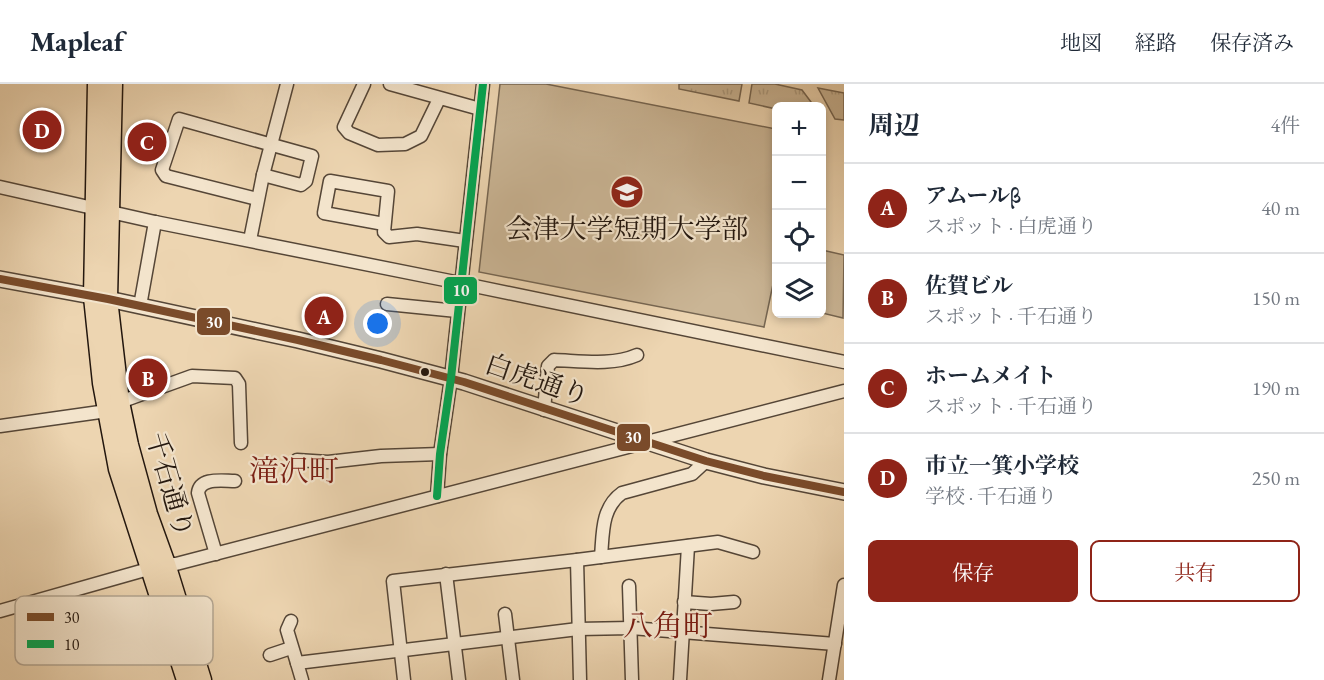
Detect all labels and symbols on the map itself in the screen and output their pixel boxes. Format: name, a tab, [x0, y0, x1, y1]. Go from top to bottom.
pin: D	[22, 108, 62, 152]
pin: C	[128, 120, 166, 164]
school or university icon: 会津大学短期大学部	[609, 174, 645, 210]
place label: 会津大学短期大学部	[506, 211, 749, 246]
line badge: 10	[443, 276, 478, 305]
text: 10	[453, 280, 470, 301]
pin: A	[304, 294, 344, 338]
line badge: 30	[196, 307, 231, 336]
your location	[363, 309, 392, 338]
text: 30	[206, 312, 223, 333]
street label: 白虎通り	[480, 345, 594, 414]
pin: B	[128, 356, 168, 400]
unlabelled marker	[419, 366, 431, 378]
line badge: 30	[616, 423, 651, 452]
text: 30	[625, 427, 642, 448]
street label: 千石通り	[139, 428, 202, 542]
district label: 滝沢町	[249, 451, 339, 490]
legend	[15, 596, 213, 665]
district label: 八角町	[623, 606, 713, 645]
text: 30	[64, 607, 80, 628]
text: 10	[64, 634, 80, 655]

